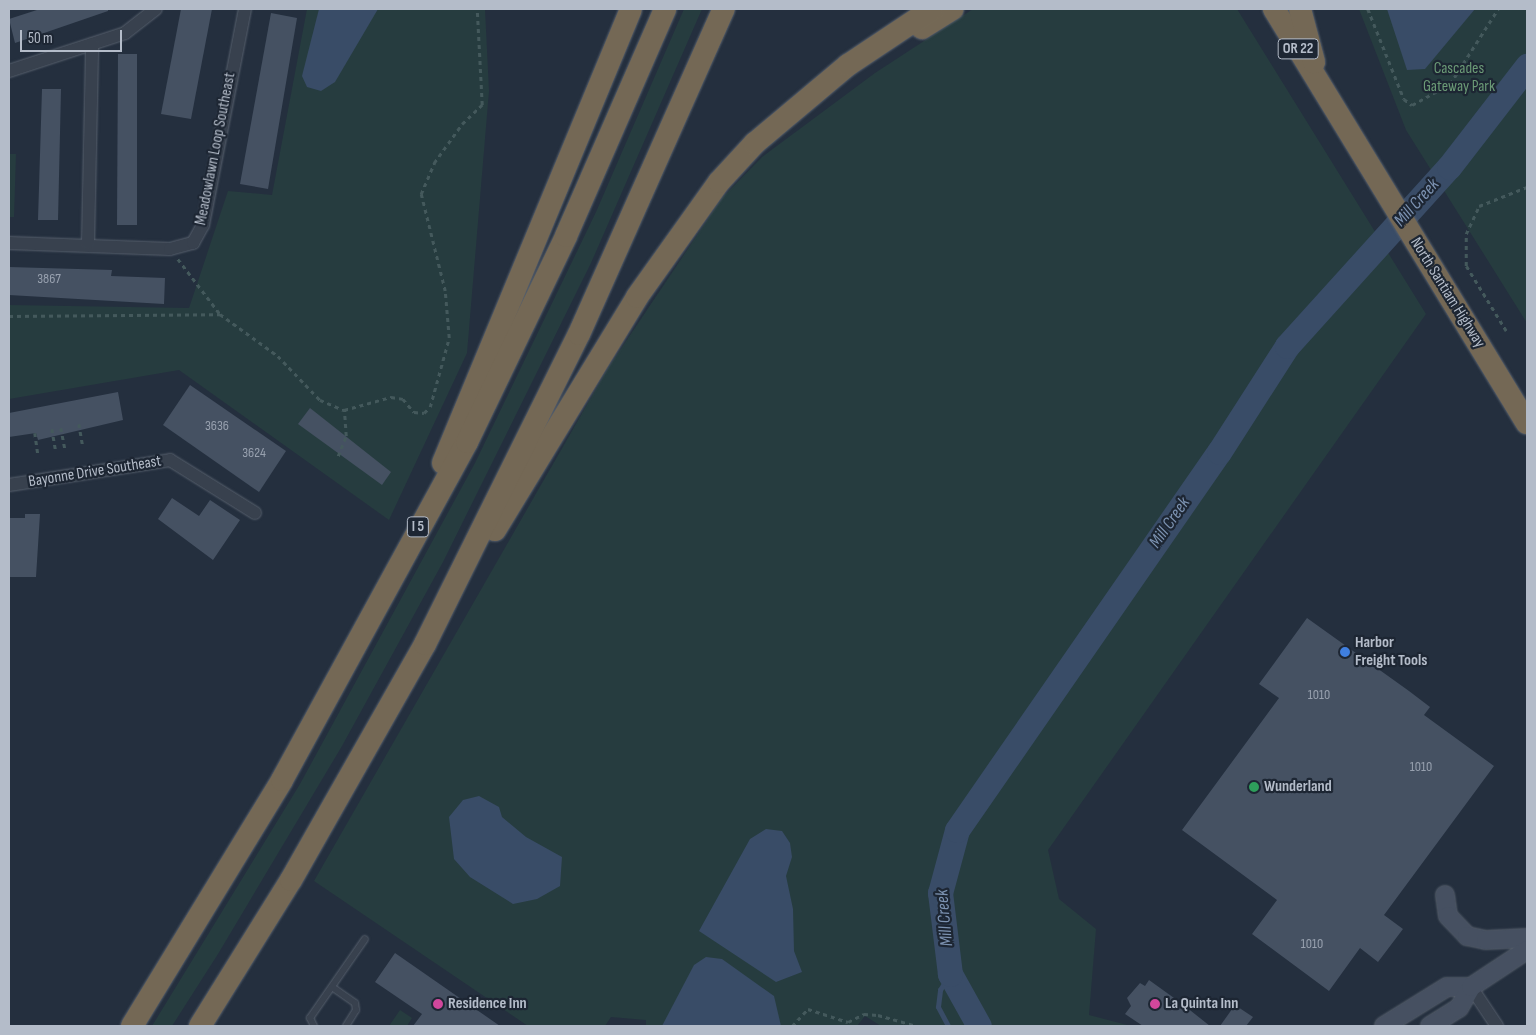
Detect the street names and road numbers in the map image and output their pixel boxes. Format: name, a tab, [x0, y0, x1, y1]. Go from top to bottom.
road number: OR 22	[1277, 36, 1319, 62]
street label: Meadowlawn Loop Southeast	[192, 71, 240, 227]
street label: North Santiam Highway	[1405, 234, 1489, 352]
street label: Bayonne Drive Southeast	[27, 452, 163, 492]
road number: I 5	[407, 514, 429, 540]

